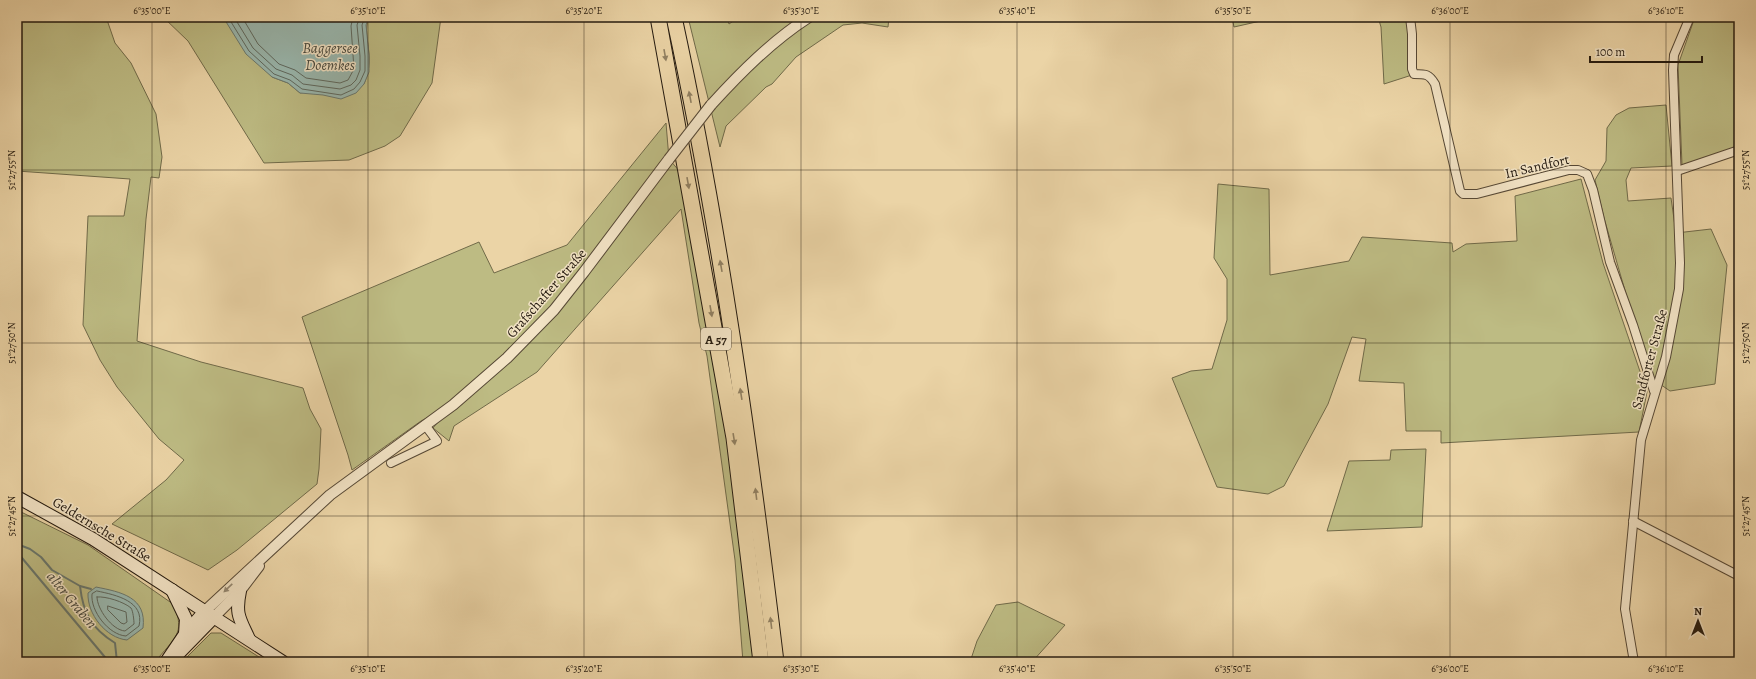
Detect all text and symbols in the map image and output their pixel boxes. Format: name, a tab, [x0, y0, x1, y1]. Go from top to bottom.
text: 6°35'00"E	[133, 4, 171, 17]
text: 6°35'10"E	[350, 4, 386, 17]
text: 6°35'20"E	[566, 4, 602, 17]
text: 6°35'30"E	[783, 4, 819, 17]
text: 6°35'40"E	[999, 4, 1035, 17]
text: 6°35'50"E	[1215, 4, 1251, 17]
text: 6°36'00"E	[1431, 4, 1469, 17]
text: 6°36'10"E	[1648, 4, 1684, 17]
water label: Baggersee Doemkes	[302, 38, 358, 75]
scale bar	[1590, 38, 1702, 64]
text: 100 m	[1596, 44, 1625, 60]
one-way arrow	[662, 49, 668, 61]
one-way arrow	[686, 91, 692, 103]
text: 51°27'55"N	[5, 150, 18, 190]
street label: In Sandfort	[1503, 150, 1572, 183]
text: 51°27'55"N	[1739, 150, 1752, 190]
one-way arrow	[685, 177, 691, 189]
street label: Grafschafter Straße	[502, 245, 591, 342]
one-way arrow	[717, 260, 723, 272]
one-way arrow	[708, 305, 714, 317]
street label: Sandforter Straße	[1627, 307, 1672, 411]
text: 51°27'50"N	[5, 322, 18, 364]
text: 51°27'50"N	[1739, 322, 1752, 364]
road number: A 57	[701, 328, 731, 350]
one-way arrow	[738, 388, 744, 400]
one-way arrow	[731, 433, 737, 445]
one-way arrow	[753, 488, 759, 500]
street label: Geldernsche Straße	[49, 492, 155, 566]
text: 51°27'45"N	[5, 496, 18, 536]
text: 51°27'45"N	[1739, 496, 1752, 536]
water label: alter Graben	[42, 567, 102, 633]
one-way arrow	[223, 583, 234, 592]
north arrow	[1678, 601, 1718, 641]
text: N	[1694, 604, 1702, 619]
one-way arrow	[768, 617, 774, 629]
text: 6°35'00"E	[133, 662, 171, 675]
text: 6°35'10"E	[350, 662, 386, 675]
text: 6°35'20"E	[566, 662, 602, 675]
text: 6°35'30"E	[783, 662, 819, 675]
text: 6°35'40"E	[999, 662, 1035, 675]
text: 6°35'50"E	[1215, 662, 1251, 675]
text: 6°36'00"E	[1431, 662, 1469, 675]
text: 6°36'10"E	[1648, 662, 1684, 675]

